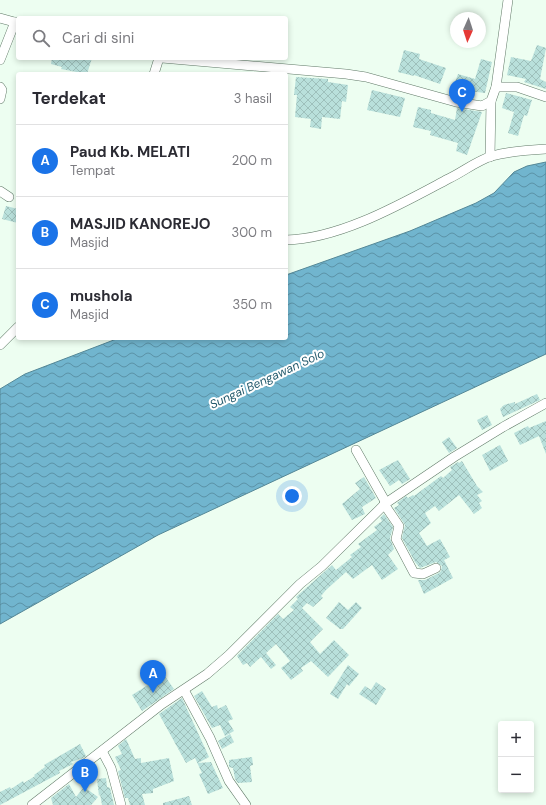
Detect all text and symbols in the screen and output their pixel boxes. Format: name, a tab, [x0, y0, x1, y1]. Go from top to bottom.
north arrow	[450, 12, 486, 48]
search box	[16, 16, 288, 60]
icon: search	[30, 27, 52, 49]
text: Cari di sini	[62, 28, 134, 48]
pin: C	[449, 79, 475, 112]
text: Terdekat	[32, 87, 106, 109]
text: 3 hasil	[234, 90, 272, 107]
text: Paud Kb. MELATI	[70, 142, 190, 162]
text: A	[40, 152, 50, 169]
text: 200 m	[232, 152, 272, 169]
text: Tempat	[70, 162, 115, 179]
text: MASJID KANOREJO	[70, 214, 211, 234]
text: B	[41, 224, 49, 241]
text: 300 m	[231, 224, 272, 241]
text: Masjid	[70, 234, 109, 251]
text: mushola	[70, 286, 133, 306]
text: C	[40, 296, 50, 313]
text: 350 m	[232, 296, 272, 313]
text: Masjid	[70, 306, 109, 323]
water label: Sungai Bengawan Solo	[207, 345, 327, 413]
your location	[282, 486, 302, 506]
pin: A	[140, 660, 166, 693]
map controls	[498, 721, 534, 793]
button: +	[498, 721, 534, 757]
button: −	[498, 757, 534, 793]
pin: B	[72, 759, 98, 792]

